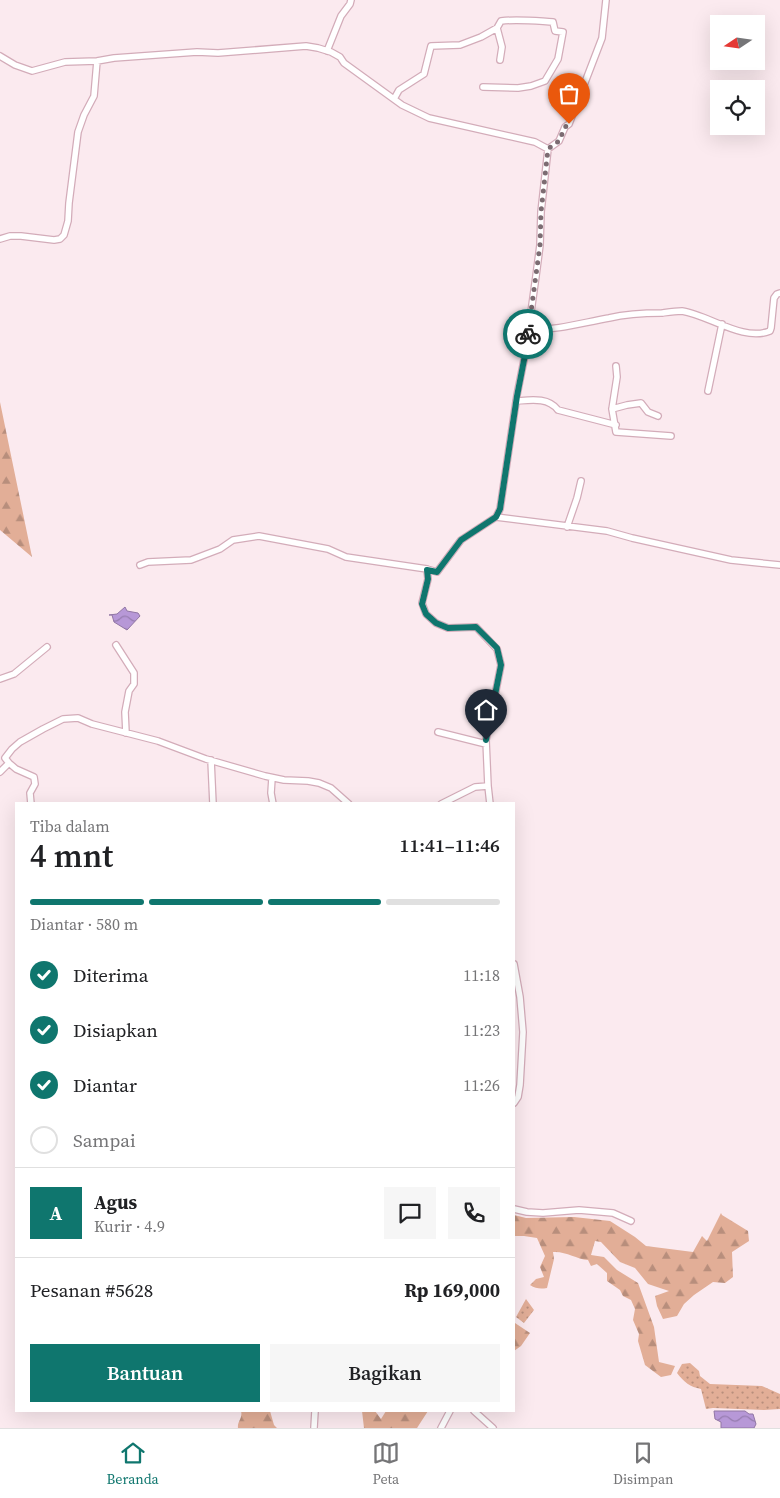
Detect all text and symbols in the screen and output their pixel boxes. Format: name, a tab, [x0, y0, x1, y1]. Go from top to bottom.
north arrow	[710, 15, 765, 70]
map controls	[710, 15, 765, 135]
pin	[548, 73, 590, 124]
icon: bag	[555, 80, 583, 108]
button: locate	[710, 80, 765, 135]
courier	[503, 309, 553, 359]
icon: bike	[514, 320, 542, 348]
pin	[465, 689, 507, 740]
icon: home	[472, 696, 500, 724]
text: Tiba dalam	[30, 815, 110, 837]
text: 11:41–11:46	[400, 832, 500, 858]
text: 4 mnt	[30, 834, 113, 878]
text: Diantar · 580 m	[30, 913, 138, 935]
icon: check	[30, 961, 58, 989]
text: Diterima	[73, 962, 149, 988]
text: 11:18	[463, 964, 500, 986]
icon: check	[30, 1016, 58, 1044]
text: Disiapkan	[73, 1017, 158, 1043]
text: 11:23	[463, 1019, 500, 1041]
icon: check	[30, 1071, 58, 1099]
text: Diantar	[73, 1072, 137, 1098]
text: 11:26	[463, 1074, 500, 1096]
text: Sampai	[73, 1127, 136, 1153]
button: chat	[384, 1187, 436, 1239]
button: phone	[448, 1187, 500, 1239]
text: Agus	[94, 1189, 137, 1215]
text: A	[50, 1200, 62, 1226]
text: Kurir · 4.9	[94, 1215, 165, 1237]
text: Pesanan #5628	[30, 1277, 153, 1303]
text: Rp 169,000	[404, 1277, 500, 1303]
button: Bantuan	[30, 1344, 260, 1402]
button: Bagikan	[270, 1344, 500, 1402]
tab: Beranda	[107, 1439, 159, 1489]
tab: Peta	[372, 1439, 400, 1489]
tab: Disimpan	[613, 1439, 673, 1489]

